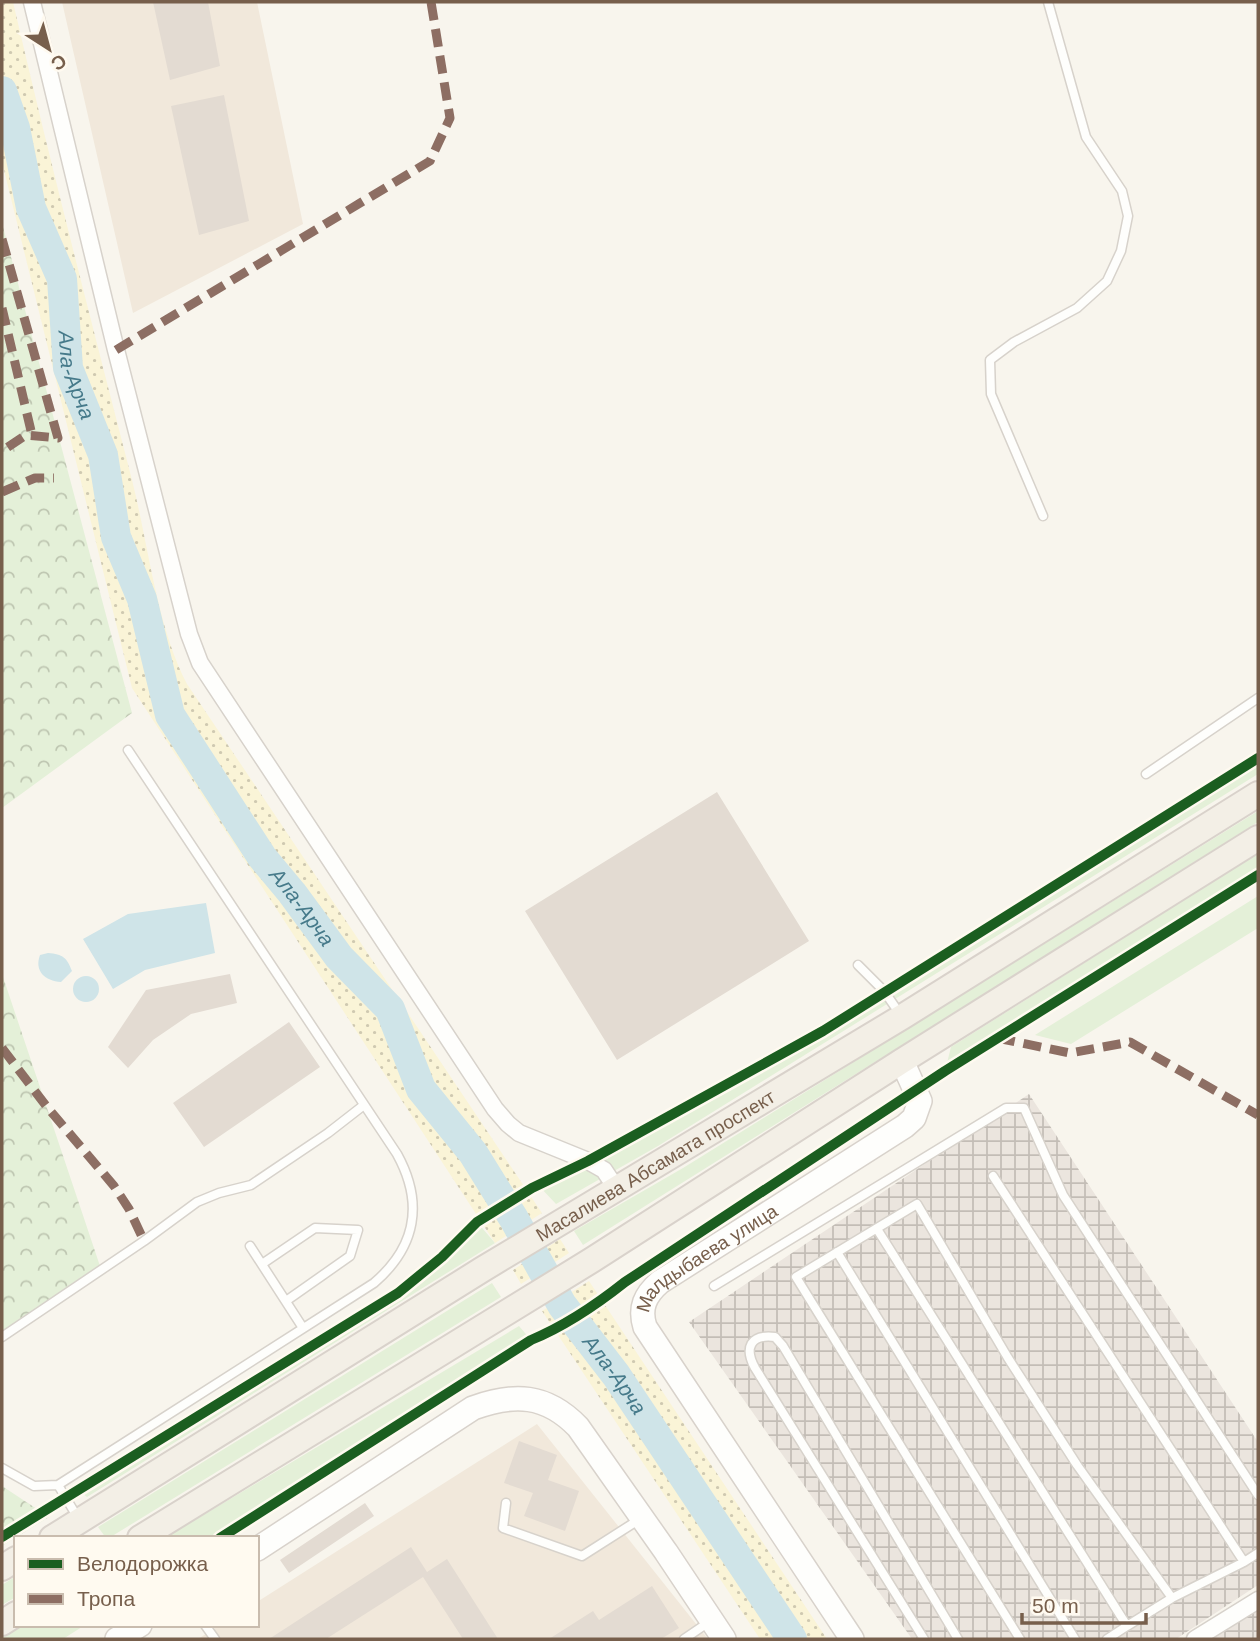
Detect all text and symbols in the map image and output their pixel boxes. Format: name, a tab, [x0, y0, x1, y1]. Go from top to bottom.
north arrow	[14, 14, 84, 84]
text: С	[47, 50, 70, 75]
water label: Ала-Арча	[54, 328, 99, 423]
water label: Ала-Арча	[264, 862, 339, 950]
street label: Масалиева Абсамата проспект	[532, 1086, 779, 1246]
street label: Малдыбаева улица	[632, 1200, 782, 1315]
water label: Ала-Арча	[577, 1329, 651, 1418]
legend	[14, 1536, 259, 1627]
text: Велодорожка	[77, 1552, 208, 1575]
scale bar	[1022, 1582, 1146, 1626]
text: Тропа	[77, 1587, 135, 1610]
text: 50 m	[1032, 1594, 1079, 1617]

